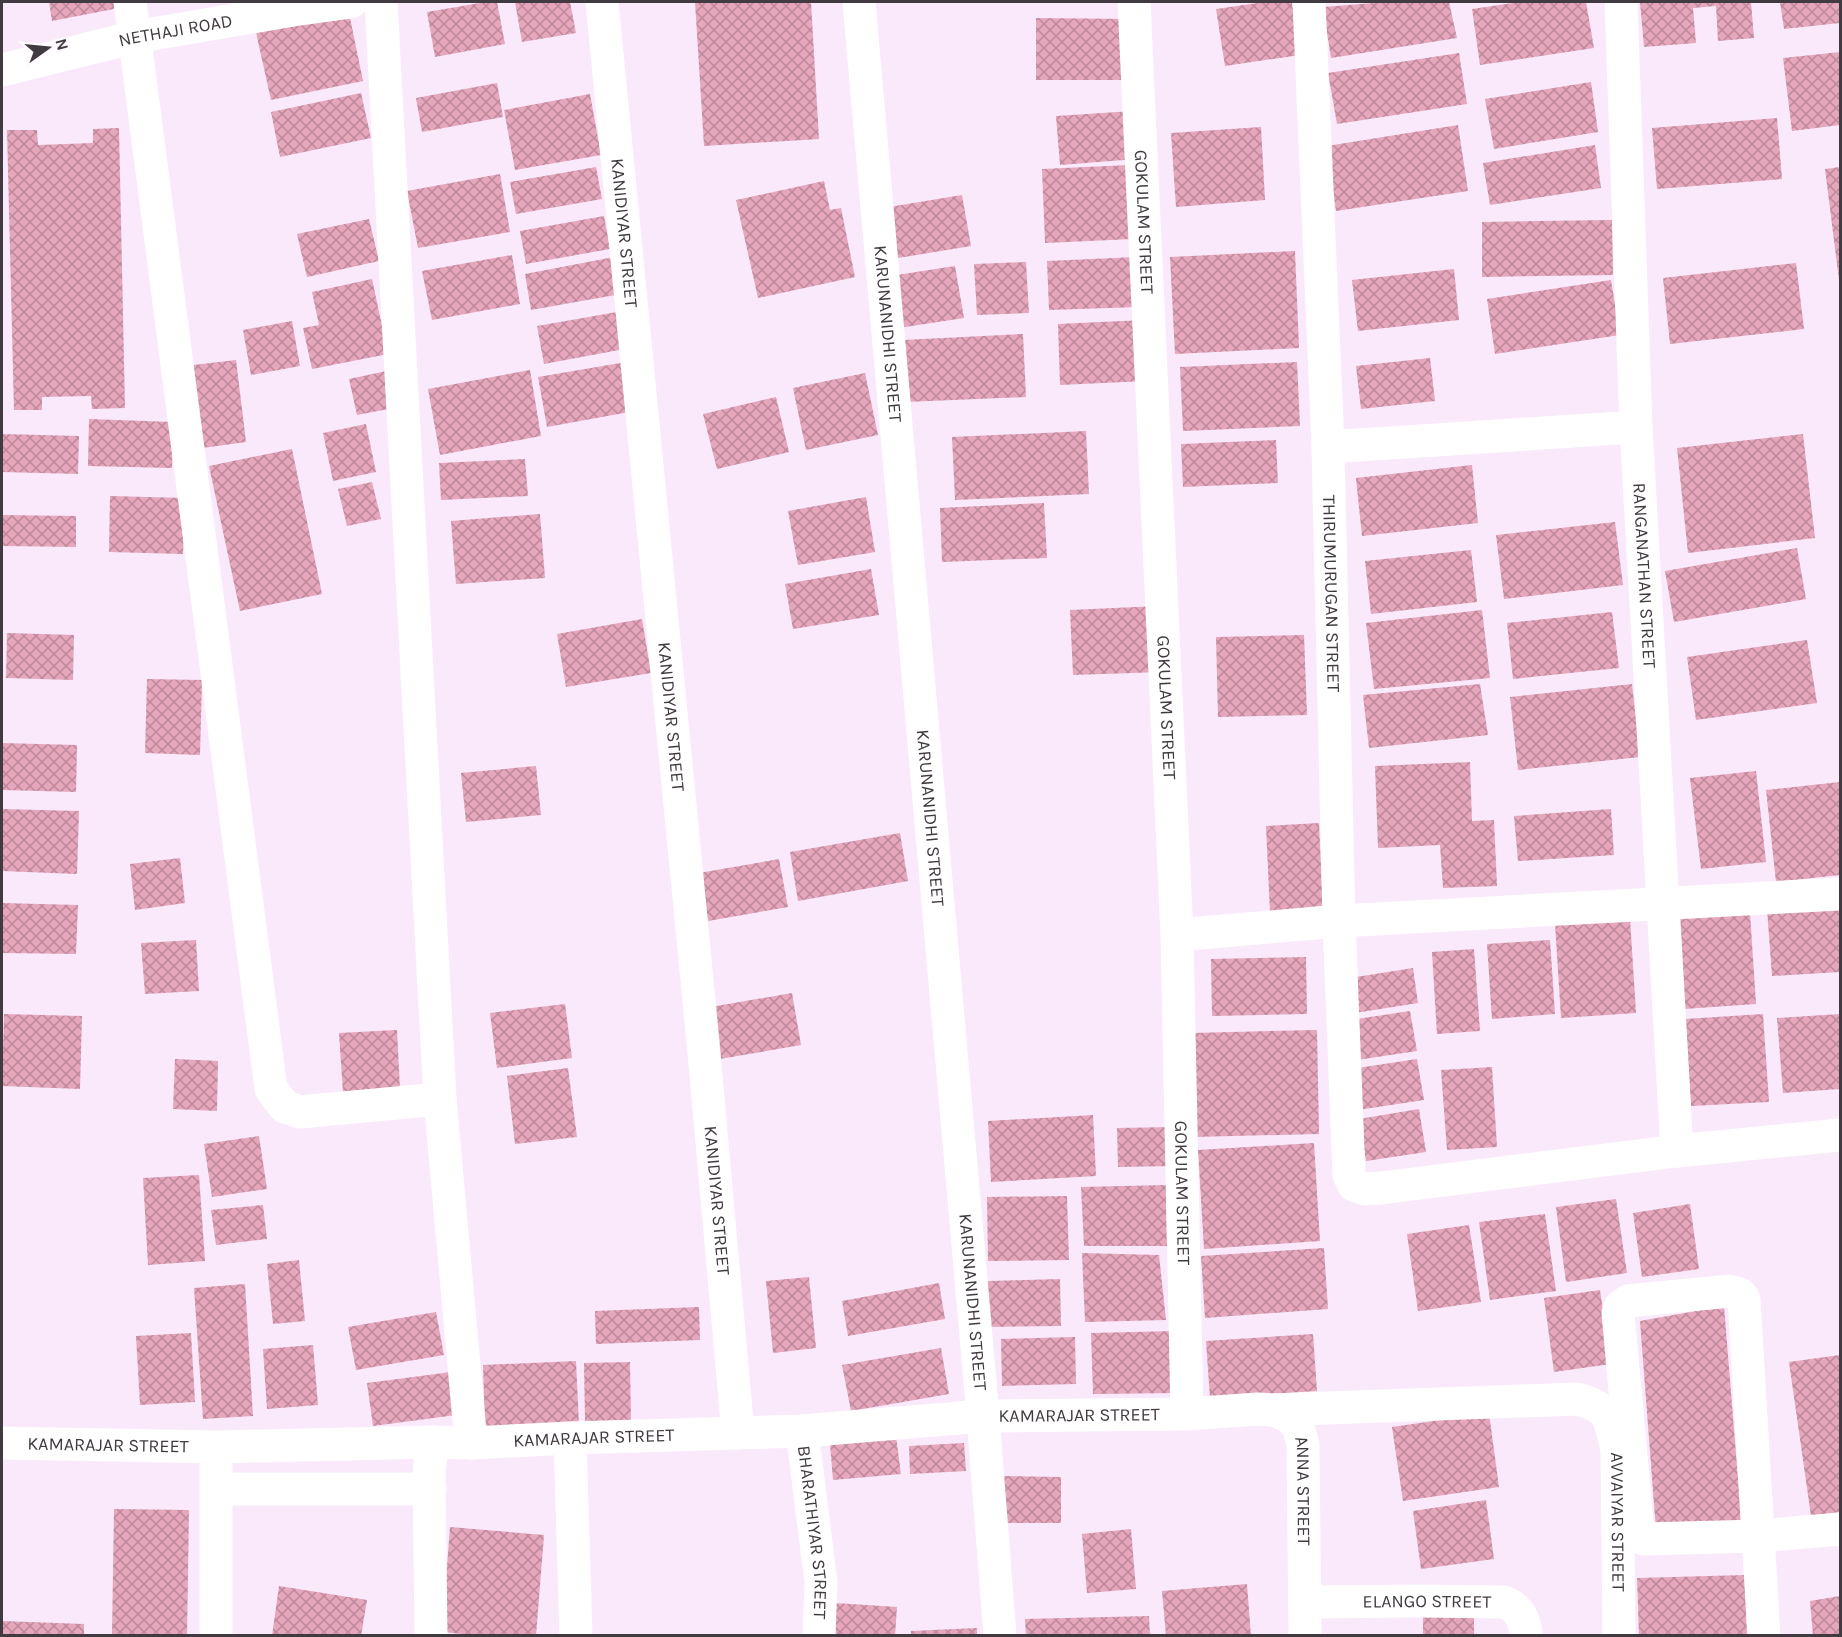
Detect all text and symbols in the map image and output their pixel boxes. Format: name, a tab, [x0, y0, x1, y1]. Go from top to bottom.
street label: NETHAJI ROAD	[116, 10, 234, 52]
north arrow	[18, 18, 78, 78]
text: N	[51, 36, 73, 52]
street label: GOKULAM STREET	[1130, 149, 1158, 294]
street label: KANIDIYAR STREET	[606, 157, 643, 309]
street label: KARUNANIDHI STREET	[869, 244, 907, 423]
street label: RANGANATHAN STREET	[1628, 482, 1661, 669]
street label: THIRUMURUGAN STREET	[1318, 495, 1345, 693]
street label: GOKULAM STREET	[1152, 635, 1181, 780]
street label: KANIDIYAR STREET	[653, 641, 690, 792]
street label: KARUNANIDHI STREET	[912, 728, 949, 907]
street label: GOKULAM STREET	[1170, 1121, 1195, 1265]
street label: KANIDIYAR STREET	[700, 1125, 735, 1276]
street label: KARUNANIDHI STREET	[954, 1213, 992, 1391]
street label: KAMARAJAR STREET	[998, 1403, 1160, 1427]
street label: KAMARAJAR STREET	[513, 1424, 675, 1452]
street label: KAMARAJAR STREET	[27, 1432, 189, 1457]
street label: ANNA STREET	[1290, 1433, 1315, 1546]
street label: BHARATHIYAR STREET	[793, 1444, 832, 1620]
street label: AVVAIYAR STREET	[1606, 1452, 1630, 1592]
street label: ELANGO STREET	[1362, 1590, 1492, 1613]

